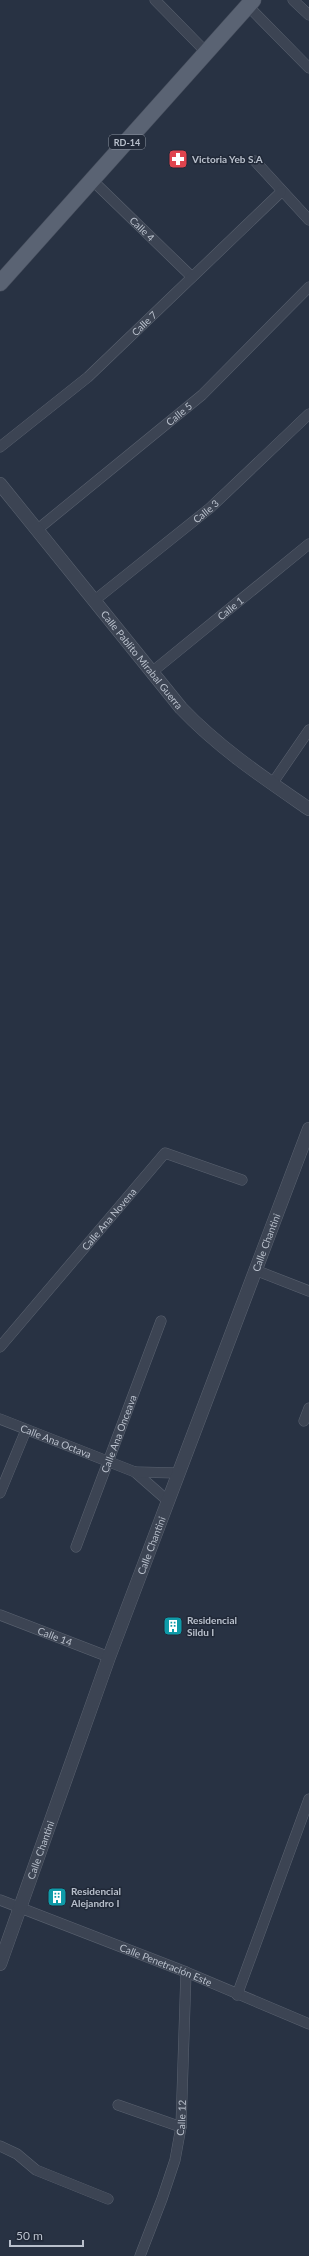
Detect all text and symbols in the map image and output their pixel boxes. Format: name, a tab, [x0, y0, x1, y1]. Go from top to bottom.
road number: RD-14	[109, 135, 145, 149]
pharmacy icon: Victoria Yeb S.A	[167, 148, 189, 170]
place label: Victoria Yeb S.A	[191, 153, 263, 165]
street label: Calle 4	[127, 214, 157, 244]
street label: Calle 7	[129, 308, 159, 338]
street label: Calle 5	[163, 400, 195, 428]
street label: Calle 3	[190, 497, 221, 525]
street label: Calle 1	[215, 594, 246, 622]
street label: Calle Pablito Mirabal Guerra	[99, 608, 185, 712]
street label: Calle Ana Novena	[79, 1186, 139, 1253]
street label: Calle Chantini	[250, 1212, 282, 1273]
street label: Calle Ana Onceava	[99, 1393, 139, 1474]
street label: Calle Ana Octava	[19, 1422, 93, 1460]
street label: Calle Chantini	[135, 1515, 168, 1576]
place label: Residencial Sildu I	[187, 1614, 237, 1638]
building icon: Residencial Sildu I	[162, 1615, 184, 1637]
street label: Calle 14	[36, 1624, 74, 1648]
street label: Calle Chantini	[25, 1819, 56, 1881]
place label: Residencial Alejandro I	[70, 1885, 121, 1909]
building icon: Residencial Alejandro I	[46, 1886, 68, 1908]
street label: Calle Penetración Este	[118, 1941, 214, 1988]
street label: Calle 12	[174, 2099, 188, 2137]
scale bar	[10, 2222, 83, 2248]
text: 50 m	[16, 2228, 43, 2243]

